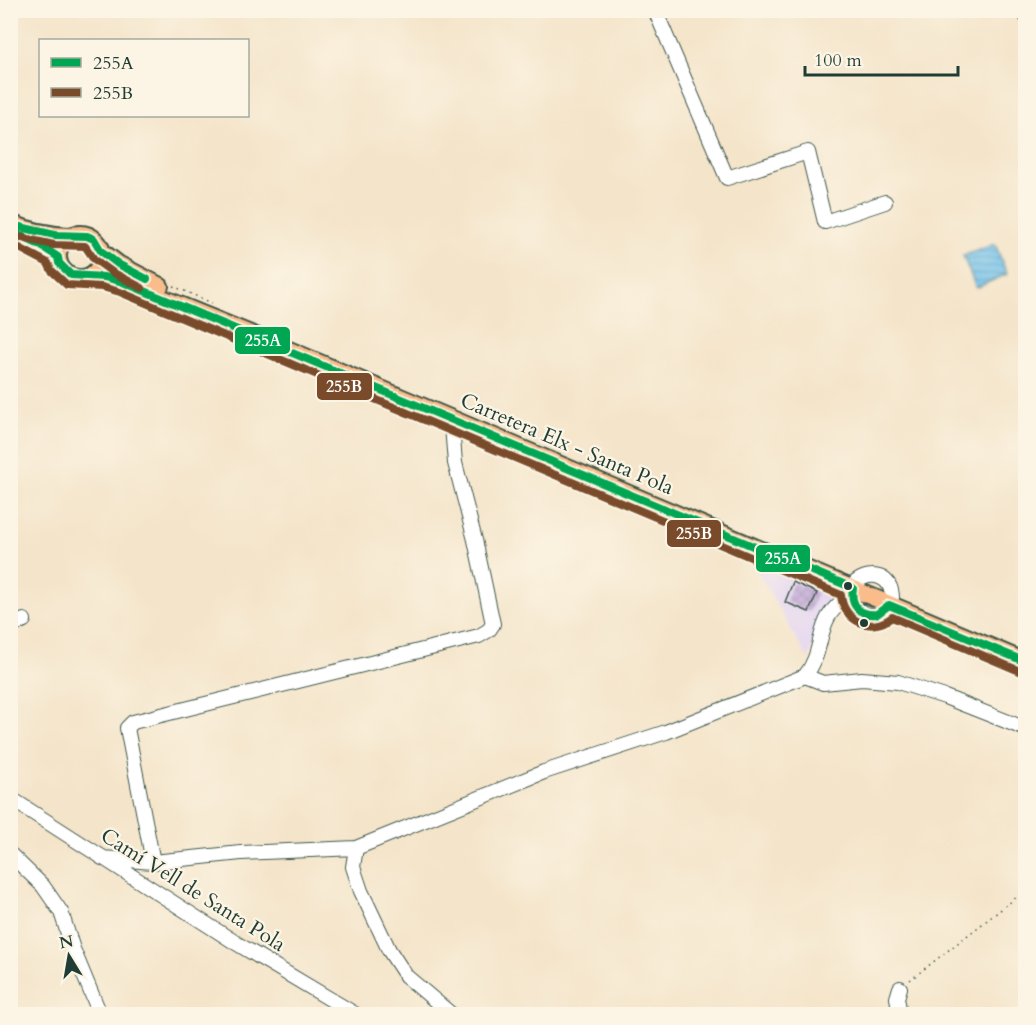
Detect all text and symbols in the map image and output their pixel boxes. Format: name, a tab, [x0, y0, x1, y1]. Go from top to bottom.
legend	[39, 39, 249, 117]
scale bar	[805, 39, 958, 77]
text: 100 m	[814, 48, 862, 73]
text: 255A	[93, 51, 134, 76]
text: 255B	[93, 81, 133, 106]
line badge: 255A	[234, 326, 291, 355]
text: 255A	[245, 330, 281, 352]
line badge: 255B	[316, 372, 373, 401]
text: 255B	[326, 376, 362, 398]
street label: Carretera Elx - Santa Pola	[456, 386, 678, 502]
line badge: 255B	[666, 519, 722, 548]
text: 255B	[676, 523, 712, 545]
line badge: 255A	[755, 544, 811, 573]
text: 255A	[765, 548, 801, 570]
unlabelled marker	[842, 580, 854, 592]
unlabelled marker	[858, 617, 870, 629]
street label: Camí Vell de Santa Pola	[95, 821, 291, 959]
north arrow	[39, 926, 99, 986]
text: N	[57, 930, 75, 954]

